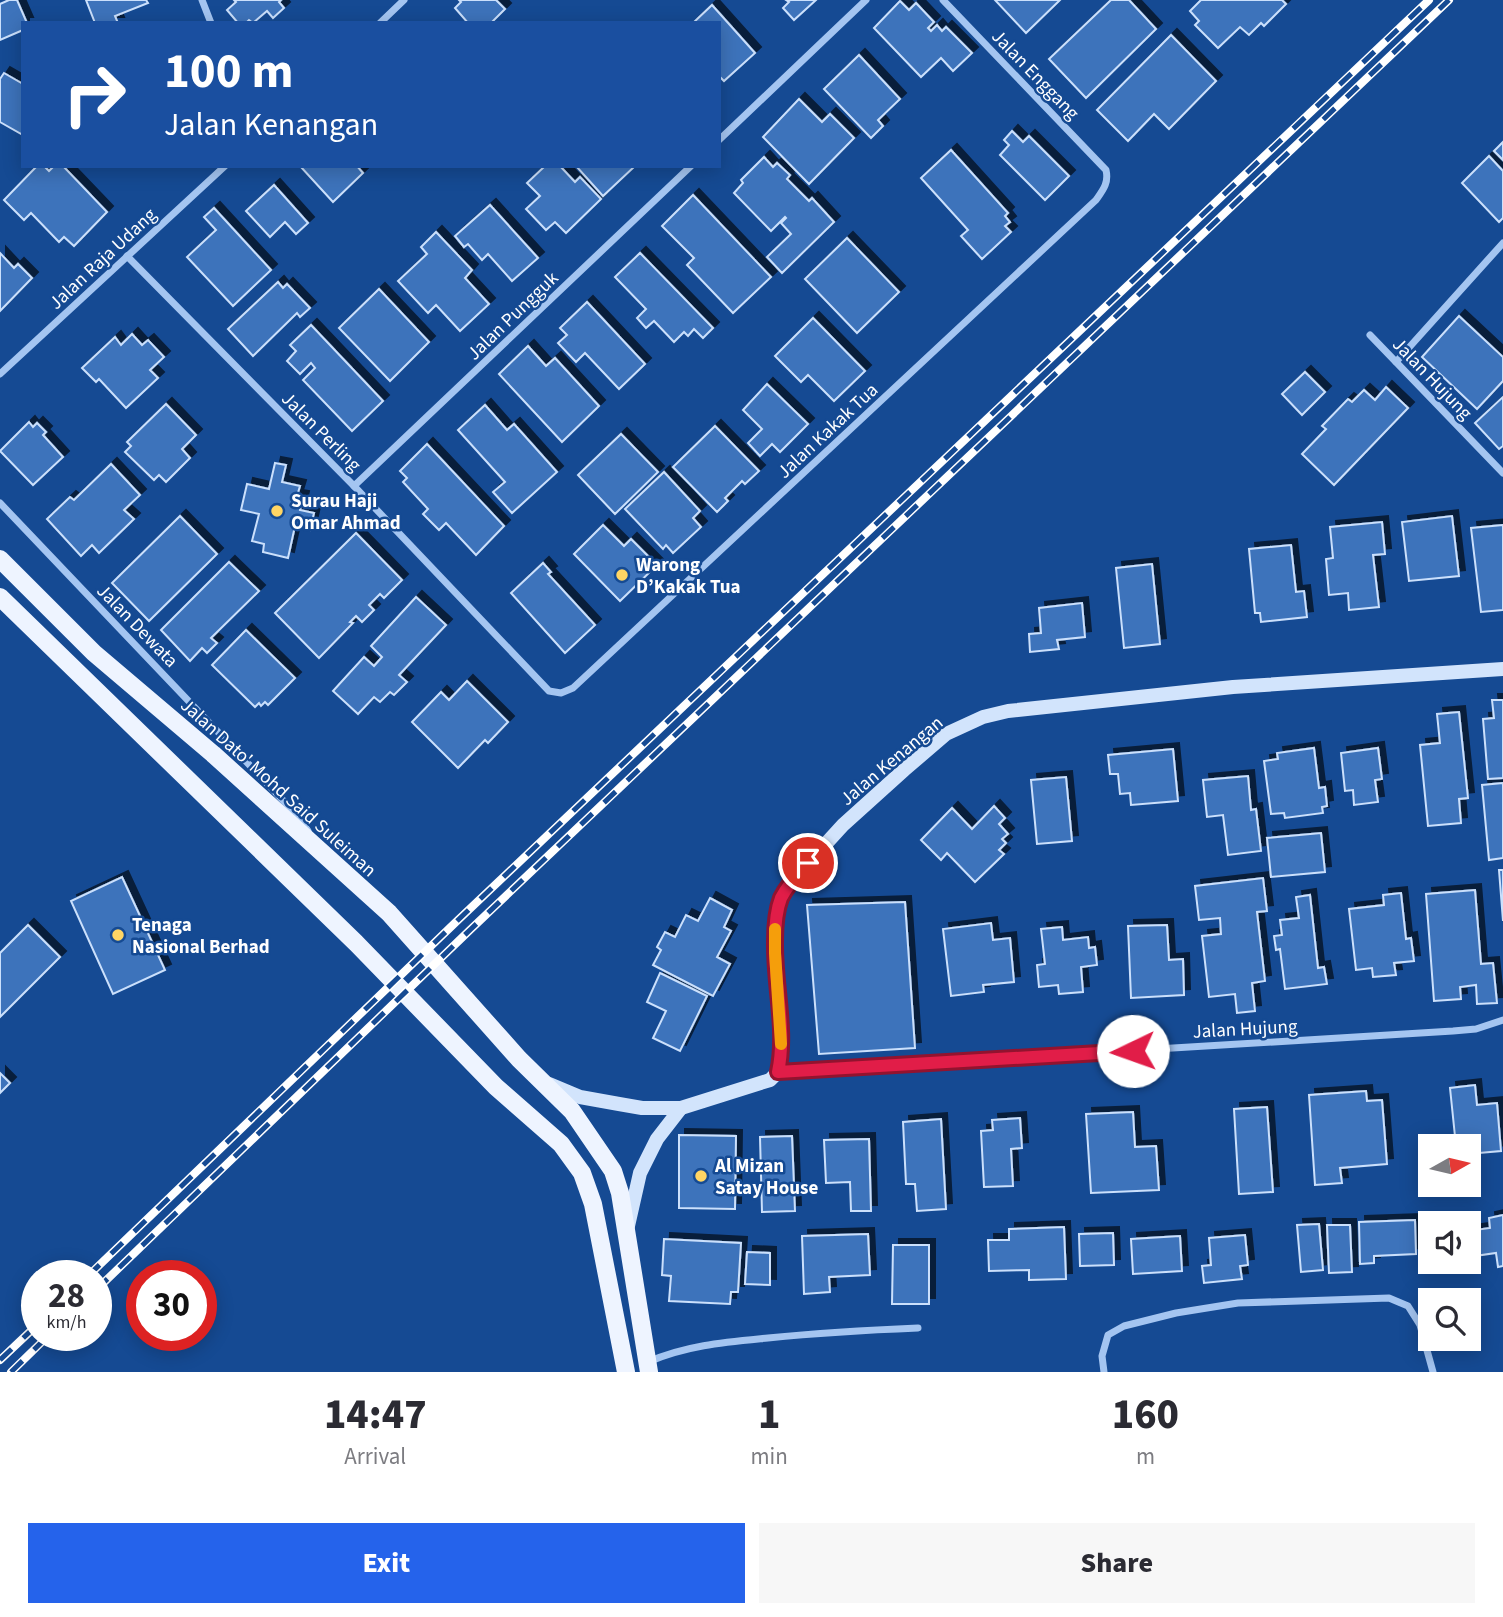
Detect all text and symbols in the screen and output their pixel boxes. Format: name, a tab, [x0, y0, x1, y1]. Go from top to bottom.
street label: Jalan Enggang	[985, 24, 1085, 126]
text: 100 m	[164, 37, 293, 107]
icon: right	[49, 49, 140, 140]
text: Jalan Kenangan	[164, 102, 378, 148]
street label: Jalan Raja Udang	[43, 202, 163, 316]
street label: Jalan Pungguk	[461, 265, 565, 367]
street label: Jalan Hujung	[1386, 332, 1478, 426]
street label: Jalan Kakak Tua	[772, 377, 884, 485]
street label: Jalan Perling	[275, 386, 367, 478]
place label: Surau Haji Omar Ahmad	[291, 488, 401, 537]
marker: Surau Haji Omar Ahmad	[269, 503, 285, 519]
place label: Warong D’Kakak Tua	[636, 552, 740, 601]
marker: Warong D’Kakak Tua	[614, 567, 630, 583]
street label: Jalan Dewata	[90, 578, 184, 674]
street label: Jalan Dato' Mohd Said Suleiman	[174, 693, 382, 884]
street label: Jalan Kenangan	[835, 710, 949, 812]
pin	[778, 833, 838, 893]
icon: arrive	[789, 844, 827, 882]
place label: Tenaga Nasional Berhad	[132, 912, 270, 961]
marker: Tenaga Nasional Berhad	[110, 927, 126, 943]
street label: Jalan Hujung	[1192, 1013, 1299, 1046]
position arrow	[1096, 1014, 1170, 1088]
north arrow	[1418, 1134, 1480, 1197]
map controls	[1418, 1134, 1481, 1351]
place label: Al Mizan Satay House	[714, 1153, 818, 1202]
marker: Al Mizan Satay House	[693, 1168, 709, 1184]
button: sound	[1418, 1211, 1481, 1274]
speed limit sign: 30	[126, 1260, 217, 1351]
text: 28	[48, 1271, 85, 1321]
button: search	[1418, 1288, 1481, 1351]
text: km/h	[47, 1310, 86, 1335]
text: 14:47	[324, 1385, 427, 1445]
text: 1	[758, 1385, 780, 1445]
text: 160	[1112, 1385, 1179, 1445]
text: Arrival	[344, 1440, 406, 1473]
text: min	[751, 1440, 788, 1473]
text: m	[1136, 1440, 1155, 1473]
button: Exit	[28, 1523, 745, 1603]
button: Share	[759, 1523, 1475, 1603]

